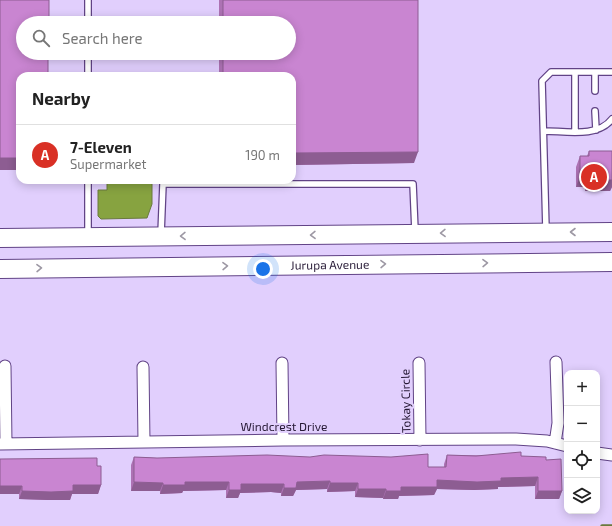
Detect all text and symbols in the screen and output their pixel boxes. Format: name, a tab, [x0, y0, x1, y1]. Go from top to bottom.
search box	[16, 16, 296, 60]
icon: search	[30, 27, 52, 49]
text: Search here	[62, 29, 143, 47]
text: Nearby	[32, 88, 90, 108]
text: 7-Eleven	[70, 138, 132, 156]
text: A	[41, 147, 49, 163]
text: 190 m	[245, 147, 280, 163]
text: Supermarket	[70, 156, 147, 172]
pin: A	[581, 162, 607, 192]
one-way arrow	[570, 228, 576, 236]
one-way arrow	[440, 229, 446, 238]
one-way arrow	[310, 231, 316, 239]
one-way arrow	[180, 232, 186, 240]
street label: Jurupa Avenue	[290, 257, 369, 272]
your location	[253, 259, 273, 279]
one-way arrow	[482, 259, 488, 267]
one-way arrow	[380, 260, 386, 268]
one-way arrow	[222, 262, 228, 270]
one-way arrow	[36, 264, 42, 272]
street label: Tokay Circle	[397, 369, 413, 433]
map controls	[564, 370, 600, 514]
button: +	[564, 370, 600, 406]
button: −	[564, 406, 600, 442]
street label: Windcrest Drive	[240, 419, 328, 433]
button: locate	[564, 442, 600, 478]
button: layers	[564, 478, 600, 514]

